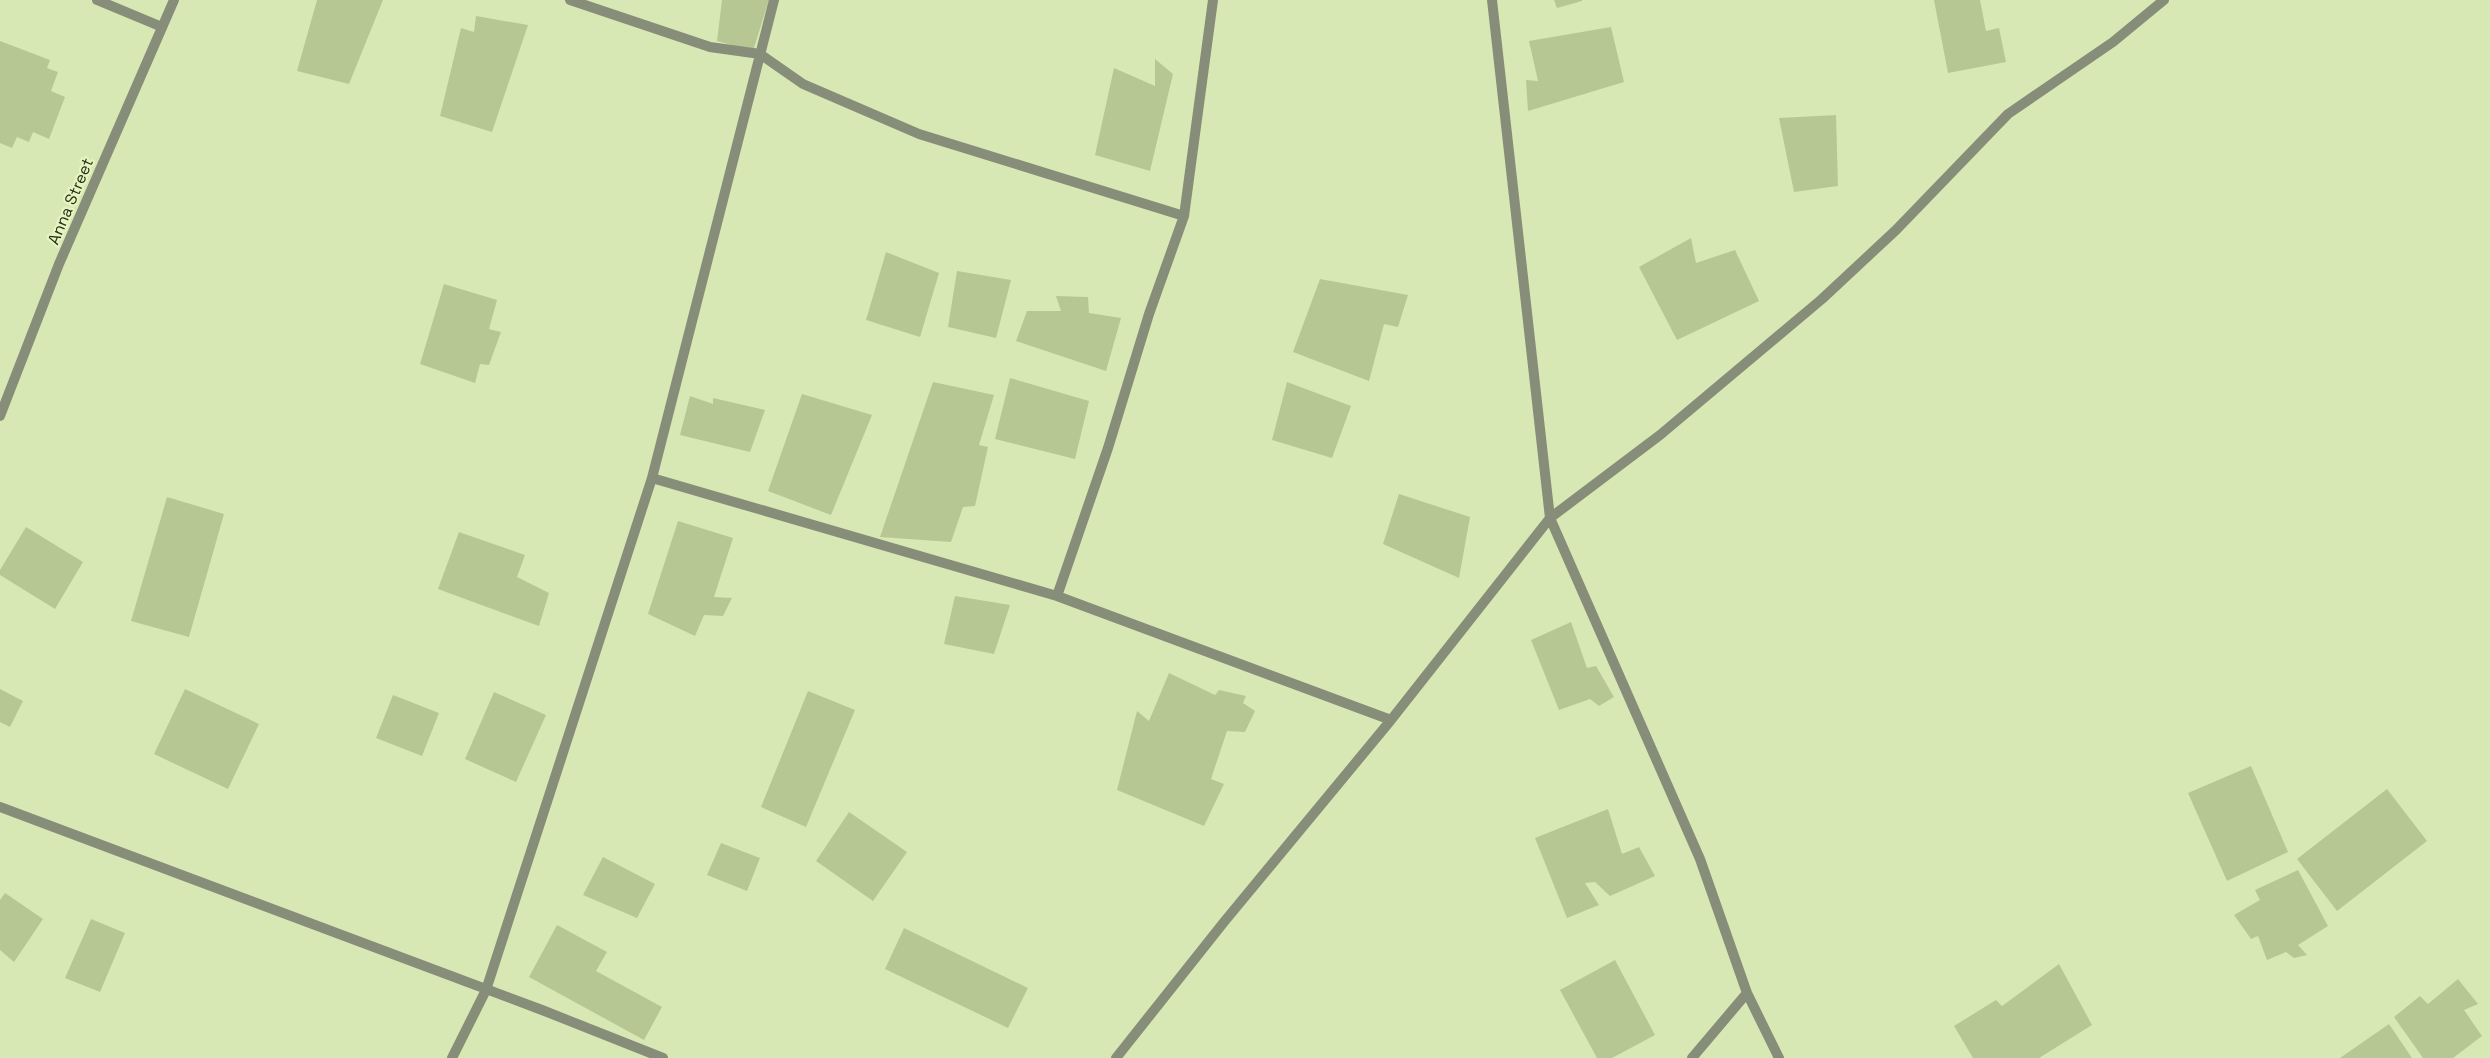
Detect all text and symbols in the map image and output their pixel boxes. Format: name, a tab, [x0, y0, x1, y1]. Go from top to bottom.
street label: Anna Street	[43, 155, 98, 248]

